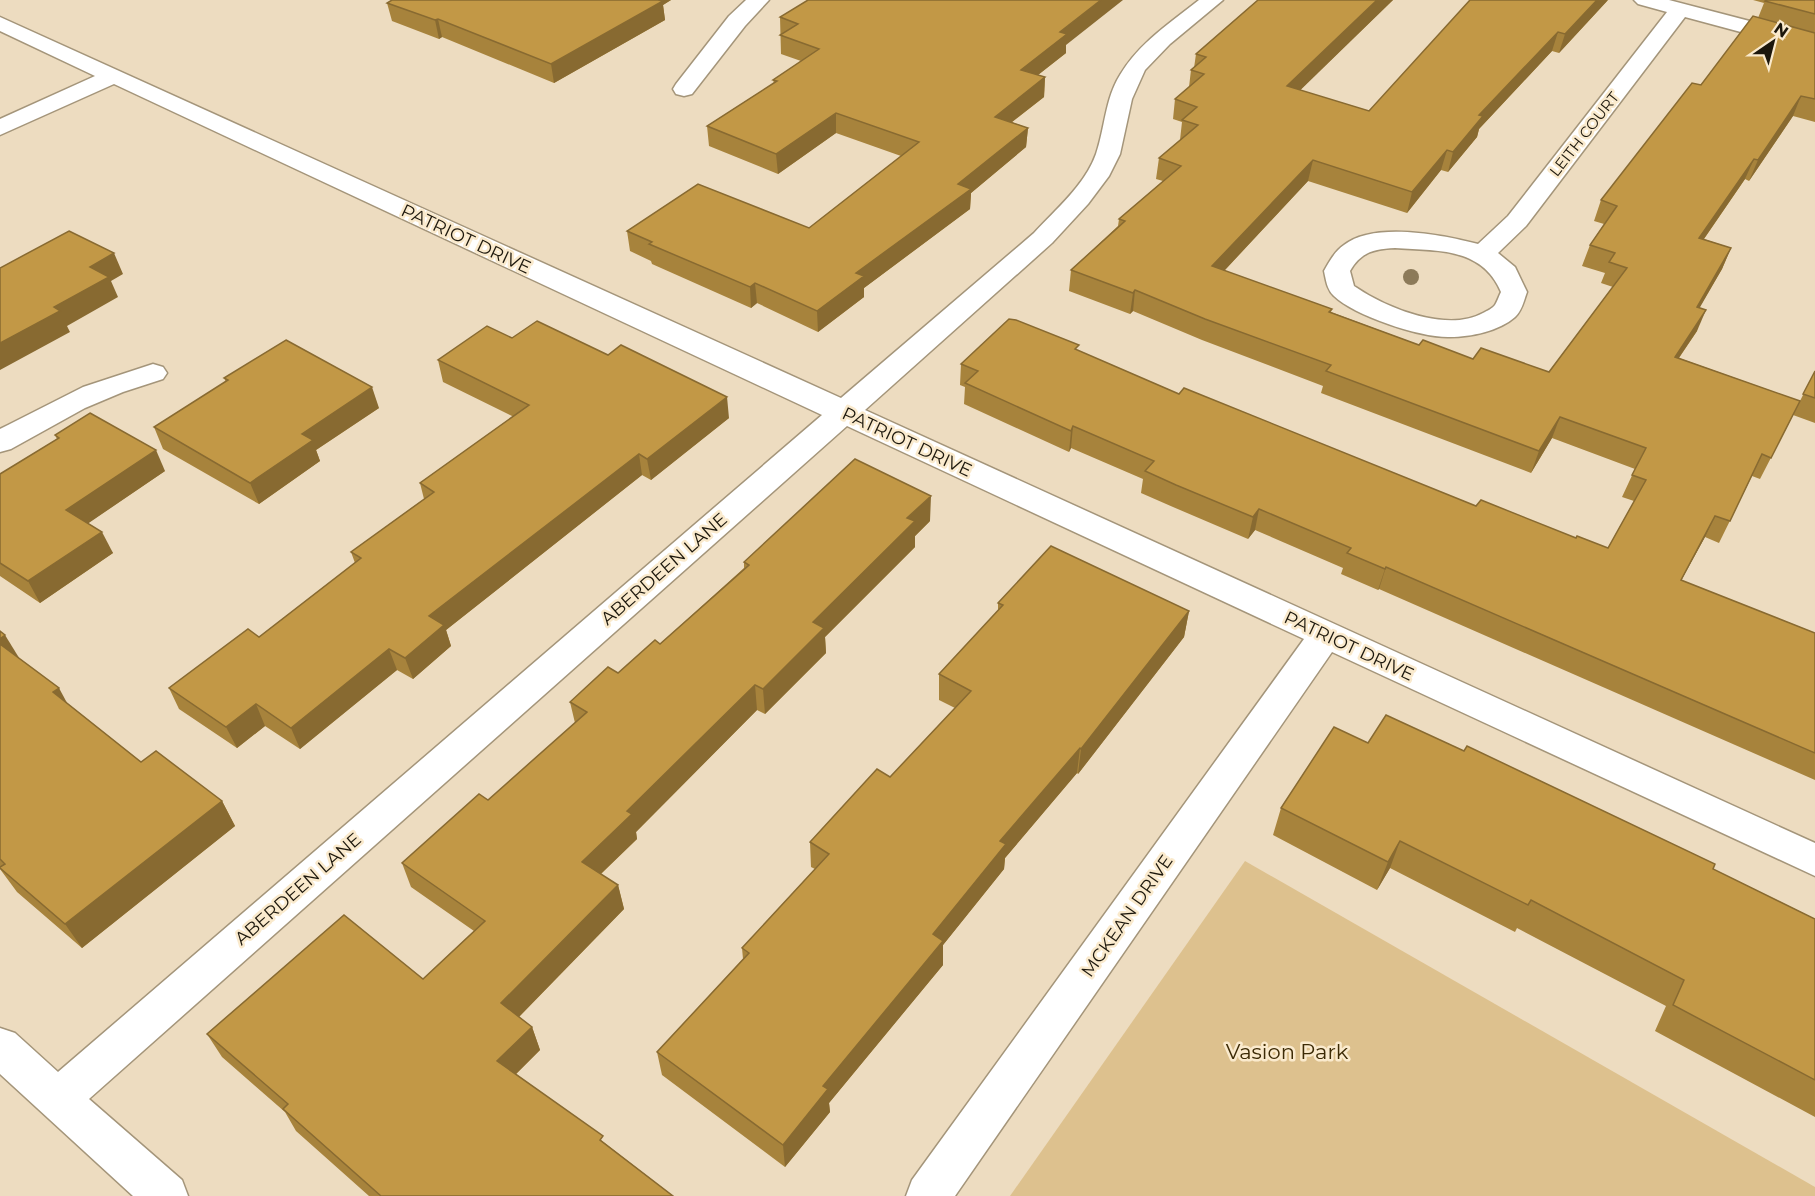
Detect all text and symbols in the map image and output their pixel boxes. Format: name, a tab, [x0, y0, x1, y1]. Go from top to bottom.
north arrow	[1743, 12, 1803, 72]
text: N	[1771, 19, 1792, 42]
street label: LEITH COURT	[1545, 88, 1623, 180]
street label: PATRIOT DRIVE	[398, 199, 534, 279]
street label: PATRIOT DRIVE	[839, 402, 975, 482]
street label: ABERDEEN LANE	[596, 508, 732, 630]
street label: PATRIOT DRIVE	[1281, 606, 1417, 686]
street label: ABERDEEN LANE	[230, 828, 366, 950]
street label: MCKEAN DRIVE	[1077, 851, 1177, 981]
park label: Vasion Park	[1226, 1039, 1349, 1064]

